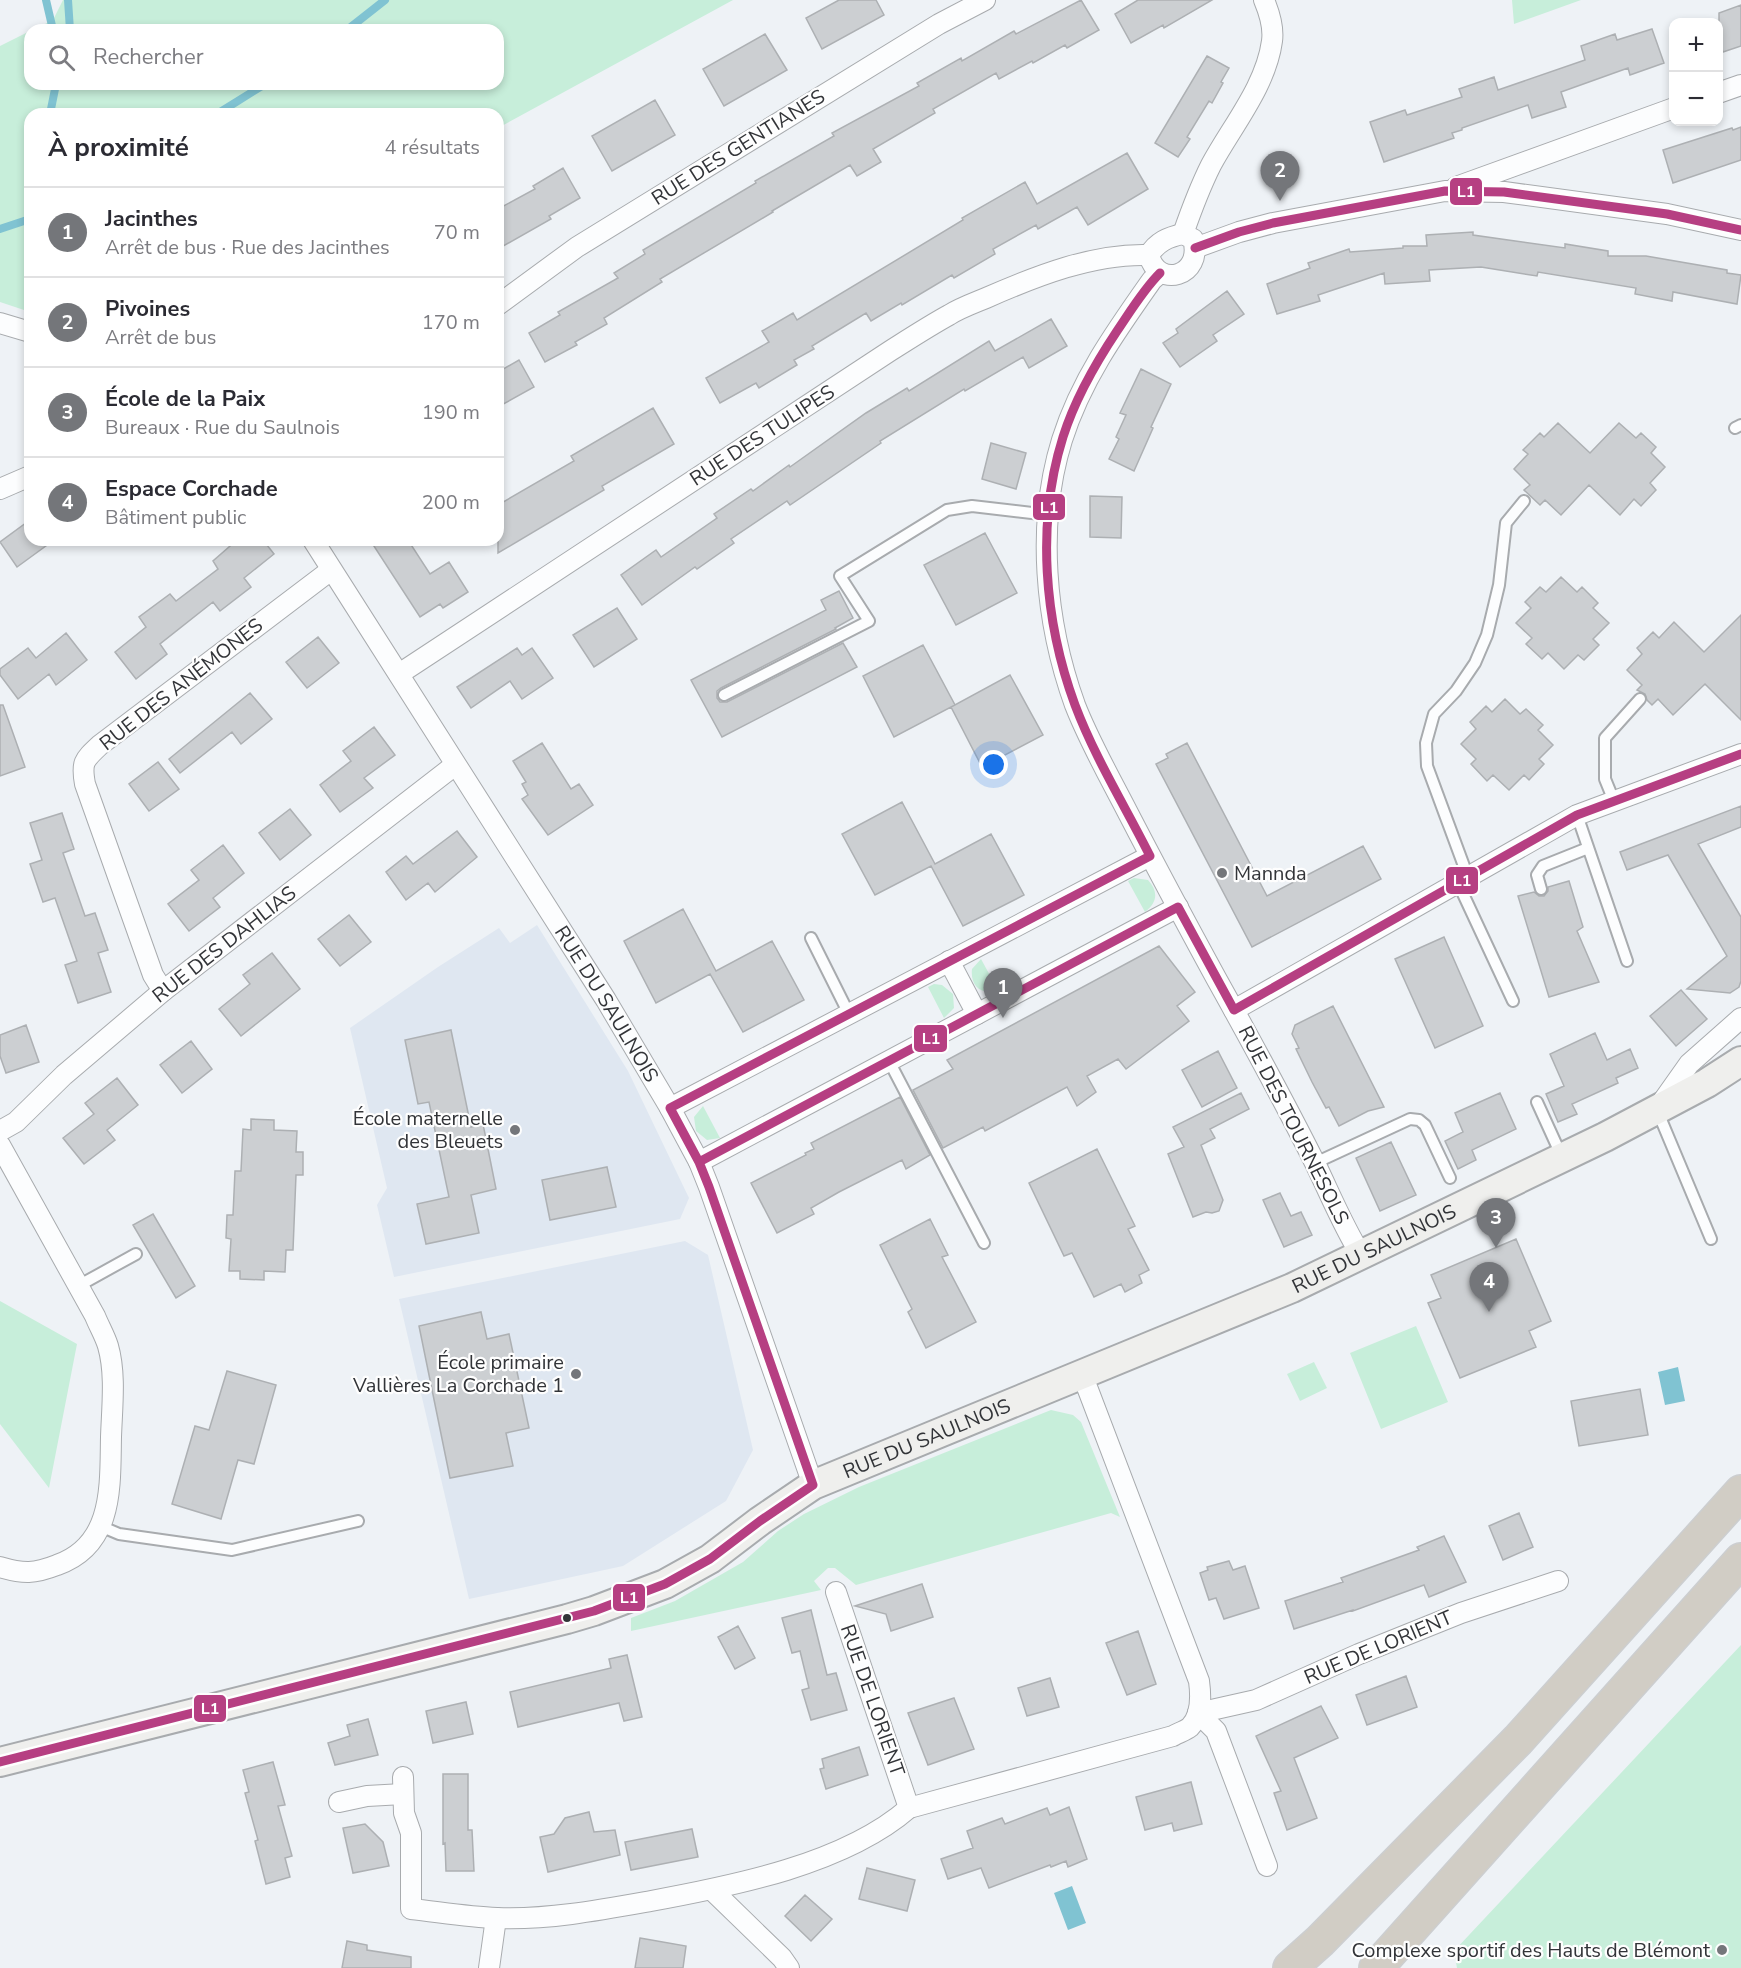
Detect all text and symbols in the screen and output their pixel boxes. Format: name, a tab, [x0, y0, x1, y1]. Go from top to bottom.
map controls	[1669, 18, 1723, 126]
button: +	[1669, 18, 1723, 72]
search box	[24, 24, 504, 90]
icon: search	[45, 41, 78, 74]
text: Rechercher	[93, 42, 204, 72]
button: −	[1669, 72, 1723, 126]
street label: RUE DES GENTIANES	[646, 83, 830, 212]
text: À proximité	[48, 130, 189, 165]
text: 4 résultats	[384, 134, 480, 161]
pin: 2	[1260, 152, 1300, 201]
line badge: L1	[1449, 177, 1483, 206]
text: L1	[1457, 181, 1475, 203]
text: Jacinthes	[105, 204, 198, 234]
text: 1	[62, 219, 74, 246]
text: 70 m	[434, 219, 480, 246]
text: Arrêt de bus · Rue des Jacinthes	[105, 234, 390, 261]
text: Pivoines	[105, 294, 190, 324]
text: 2	[62, 309, 74, 336]
text: 170 m	[422, 309, 480, 336]
text: Arrêt de bus	[105, 324, 216, 351]
street label: RUE DES TULIPES	[685, 378, 840, 492]
text: École de la Paix	[105, 384, 265, 414]
text: 3	[62, 399, 74, 426]
text: 190 m	[422, 399, 480, 426]
text: Bureaux · Rue du Saulnois	[105, 414, 340, 441]
text: Espace Corchade	[105, 474, 278, 504]
text: 4	[62, 489, 74, 516]
text: 200 m	[422, 489, 480, 516]
line badge: L1	[1032, 493, 1066, 521]
text: L1	[1040, 497, 1058, 519]
text: Bâtiment public	[105, 504, 246, 531]
street label: RUE DES ANÉMONES	[94, 612, 269, 757]
your location	[979, 750, 1008, 779]
place label: Mannda	[1234, 860, 1307, 887]
marker: Mannda	[1215, 866, 1229, 880]
line badge: L1	[1445, 866, 1479, 895]
text: L1	[1453, 870, 1471, 892]
street label: RUE DES DAHLIAS	[147, 880, 302, 1009]
street label: RUE DU SAULNOIS	[548, 921, 665, 1087]
pin: 1	[984, 968, 1022, 1018]
street label: RUE DES TOURNESOLS	[1232, 1021, 1355, 1229]
line badge: L1	[913, 1024, 948, 1053]
text: L1	[922, 1028, 940, 1050]
place label: École maternelle des Bleuets	[353, 1105, 503, 1155]
marker: École maternelle des Bleuets	[508, 1123, 522, 1137]
street label: RUE DU SAULNOIS	[1288, 1198, 1461, 1300]
pin: 3	[1476, 1198, 1516, 1248]
pin: 4	[1470, 1262, 1508, 1312]
place label: École primaire Vallières La Corchade 1	[352, 1349, 564, 1399]
marker: École primaire Vallières La Corchade 1	[569, 1367, 583, 1381]
street label: RUE DU SAULNOIS	[839, 1392, 1015, 1485]
line badge: L1	[612, 1583, 646, 1612]
text: L1	[620, 1587, 638, 1609]
street label: RUE DE LORIENT	[1300, 1604, 1457, 1691]
unlabelled marker	[561, 1612, 573, 1624]
street label: RUE DE LORIENT	[834, 1621, 911, 1780]
line badge: L1	[193, 1694, 227, 1723]
text: L1	[201, 1698, 219, 1720]
place label: Complexe sportif des Hauts de Blémont	[1352, 1937, 1711, 1964]
marker: Complexe sportif des Hauts de Blémont	[1715, 1943, 1729, 1957]

